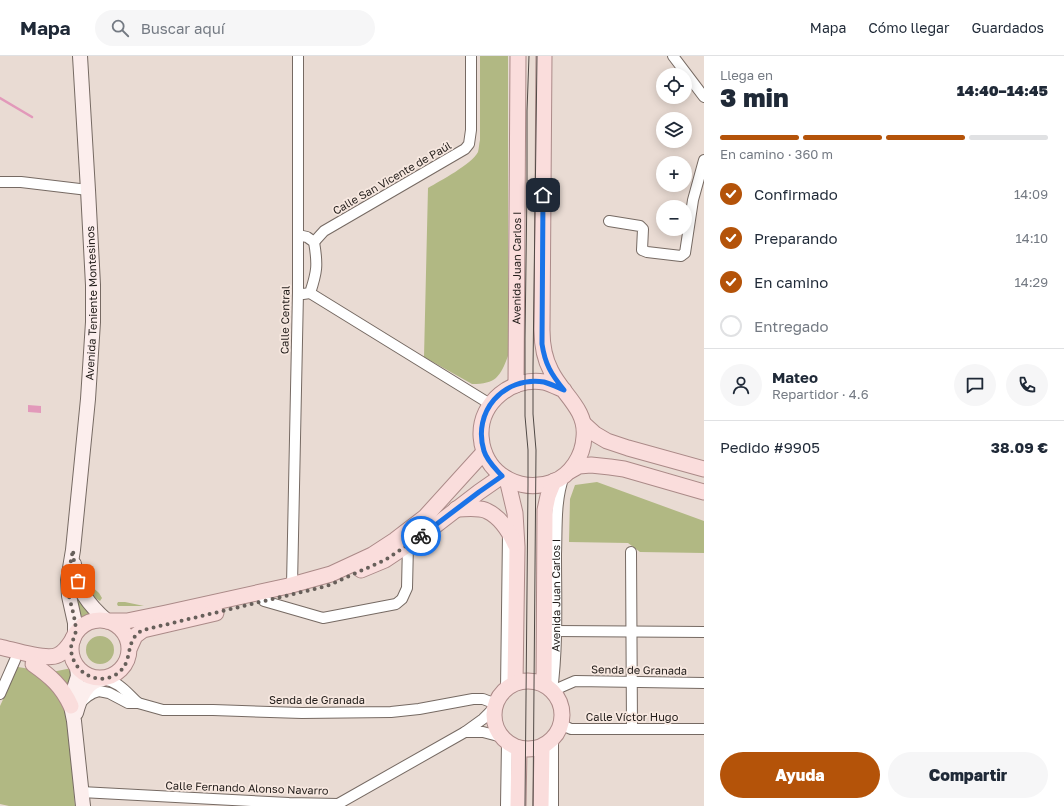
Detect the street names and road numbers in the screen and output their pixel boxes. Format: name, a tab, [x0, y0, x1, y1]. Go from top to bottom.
street label: Calle San Vicente de Paúl	[330, 138, 454, 217]
street label: Avenida Juan Carlos I	[509, 211, 523, 325]
street label: Avenida Teniente Montesinos	[82, 225, 99, 381]
street label: Calle Central	[277, 285, 292, 354]
street label: Avenida Juan Carlos I	[548, 539, 562, 652]
street label: Senda de Granada	[591, 662, 687, 677]
street label: Senda de Granada	[269, 693, 365, 706]
street label: Calle Víctor Hugo	[586, 710, 679, 723]
street label: Calle Fernando Alonso Navarro	[165, 778, 329, 797]

